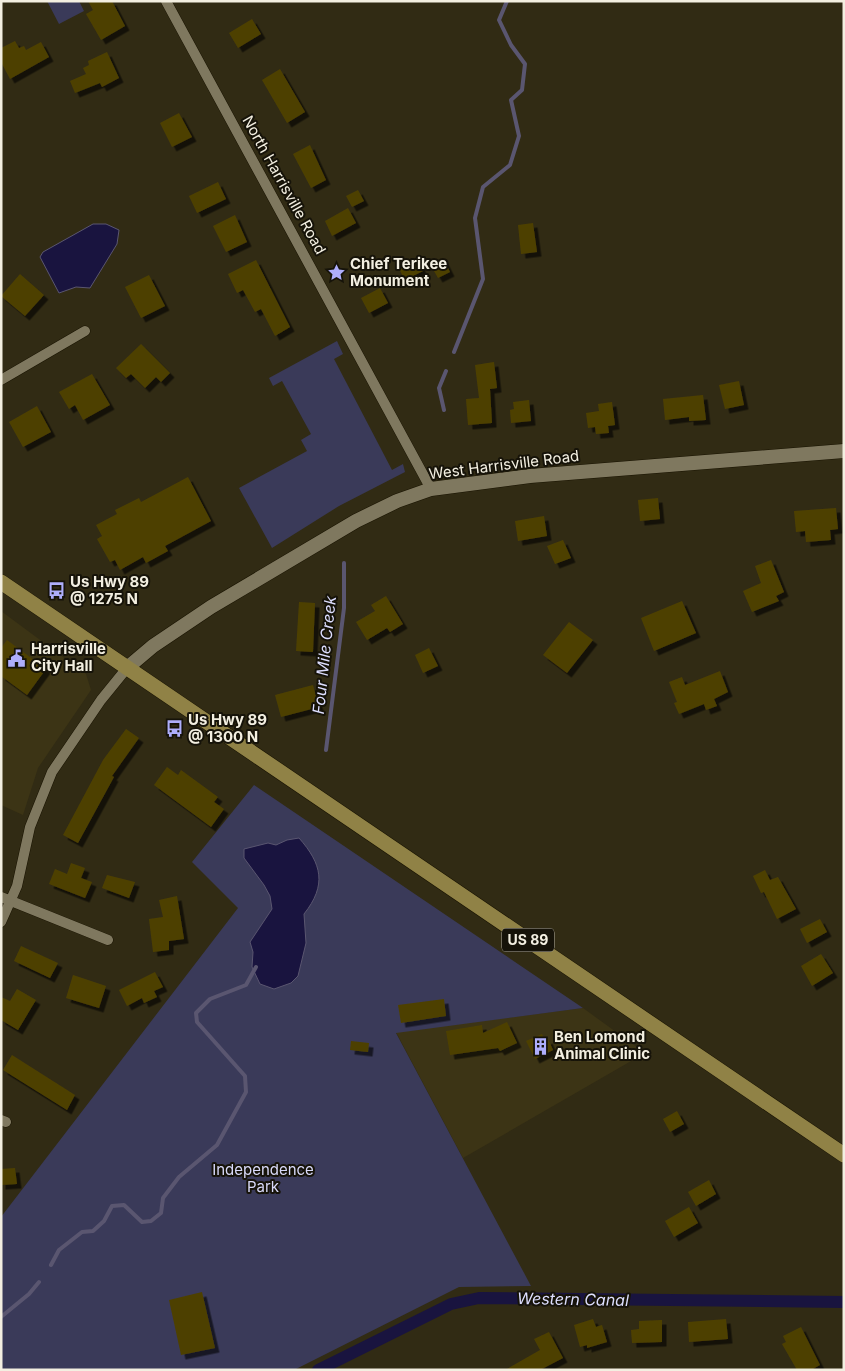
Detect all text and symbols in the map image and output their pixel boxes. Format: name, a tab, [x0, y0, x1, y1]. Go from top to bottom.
street label: North Harrisville Road	[238, 112, 330, 257]
place label: Chief Terikee Monument	[350, 254, 447, 290]
place icon: Chief Terikee Monument	[326, 263, 346, 283]
street label: West Harrisville Road	[428, 446, 580, 483]
place label: Us Hwy 89 @ 1275 N	[70, 572, 149, 608]
bus stop icon: Us Hwy 89 @ 1275 N	[46, 581, 66, 601]
water label: Four Mile Creek	[308, 595, 340, 715]
place label: Harrisville City Hall	[31, 639, 106, 675]
public building icon: Harrisville City Hall	[7, 648, 27, 668]
place label: Us Hwy 89 @ 1300 N	[188, 710, 267, 746]
bus stop icon: Us Hwy 89 @ 1300 N	[164, 719, 184, 739]
road number: US 89	[502, 928, 554, 952]
place label: Ben Lomond Animal Clinic	[554, 1027, 650, 1063]
building icon: Ben Lomond Animal Clinic	[530, 1036, 550, 1056]
park label: Independence Park	[212, 1160, 314, 1196]
water label: Western Canal	[517, 1288, 629, 1310]

